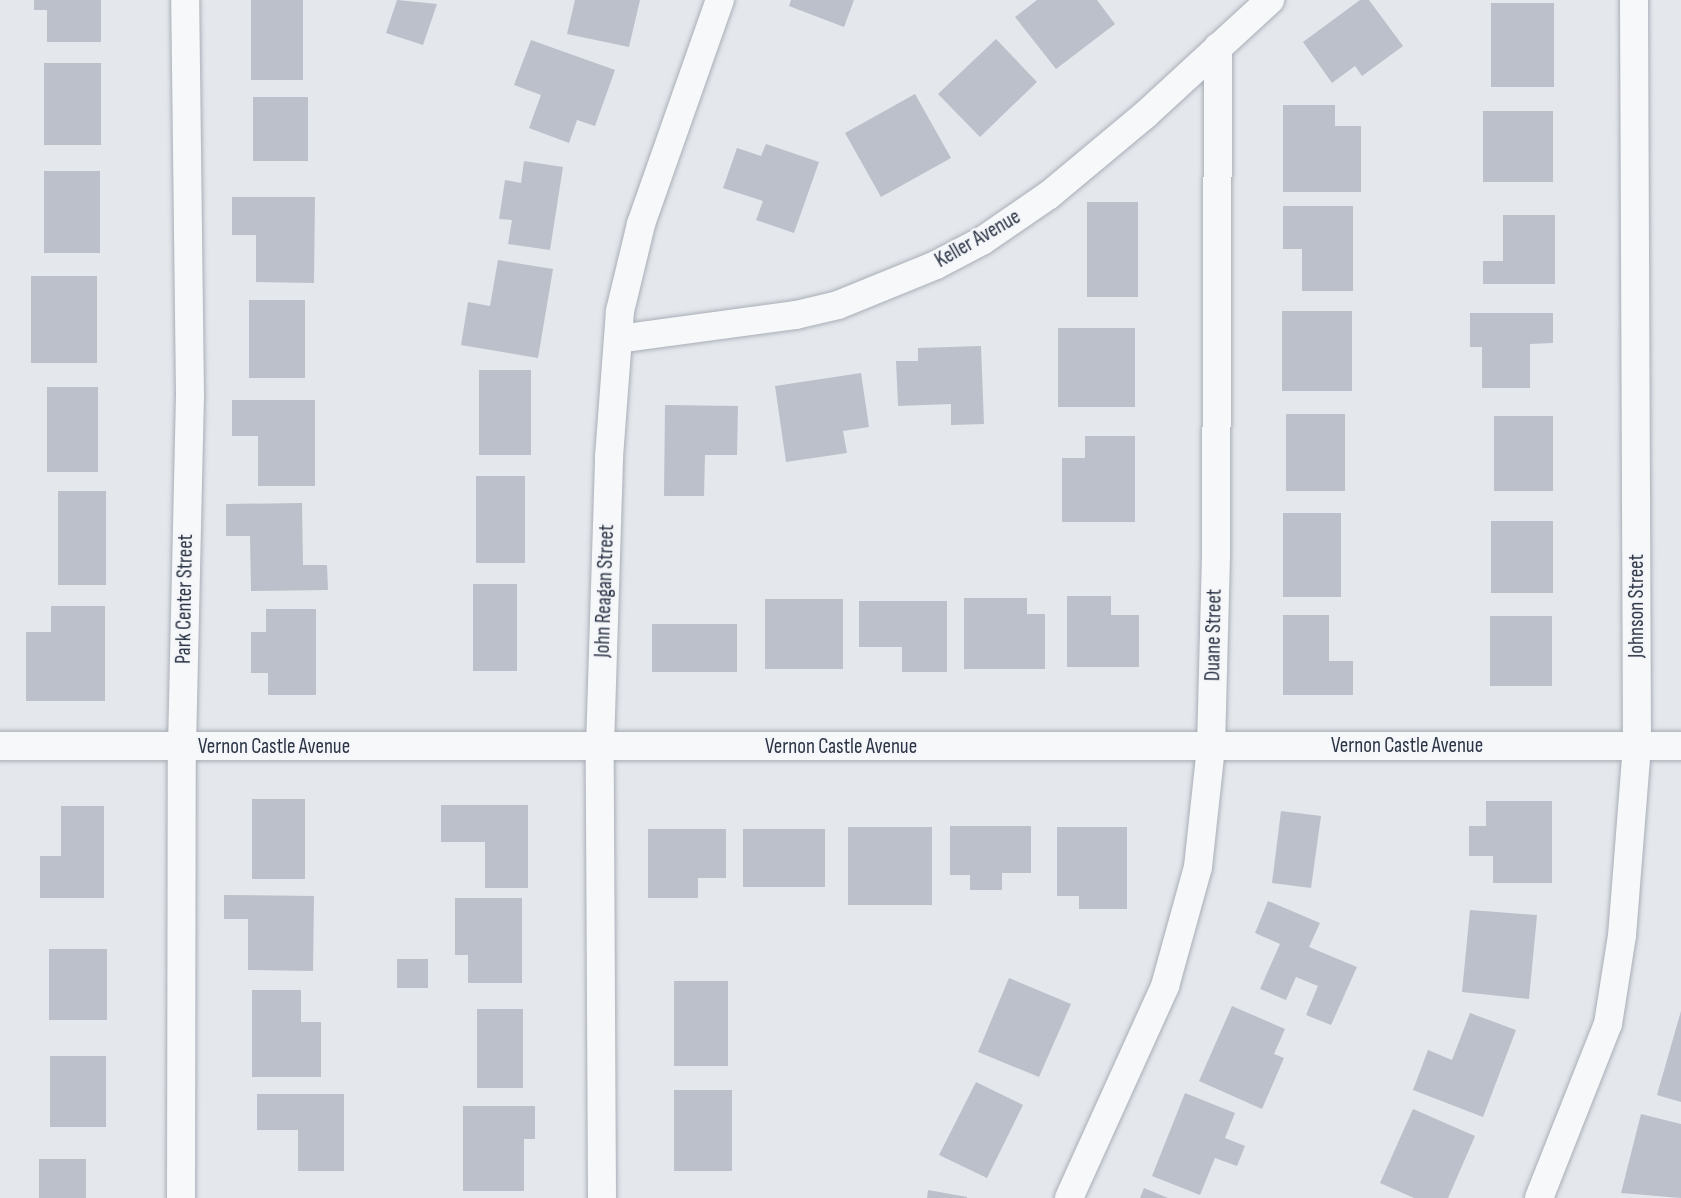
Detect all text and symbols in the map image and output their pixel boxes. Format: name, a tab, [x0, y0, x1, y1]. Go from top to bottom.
street label: Keller Avenue	[931, 204, 1025, 274]
street label: John Reagan Street	[590, 524, 620, 658]
street label: Park Center Street	[171, 534, 199, 664]
street label: Johnson Street	[1624, 554, 1650, 658]
street label: Duane Street	[1201, 589, 1227, 681]
street label: Vernon Castle Avenue	[1331, 733, 1483, 759]
street label: Vernon Castle Avenue	[198, 734, 350, 760]
street label: Vernon Castle Avenue	[765, 734, 917, 760]

